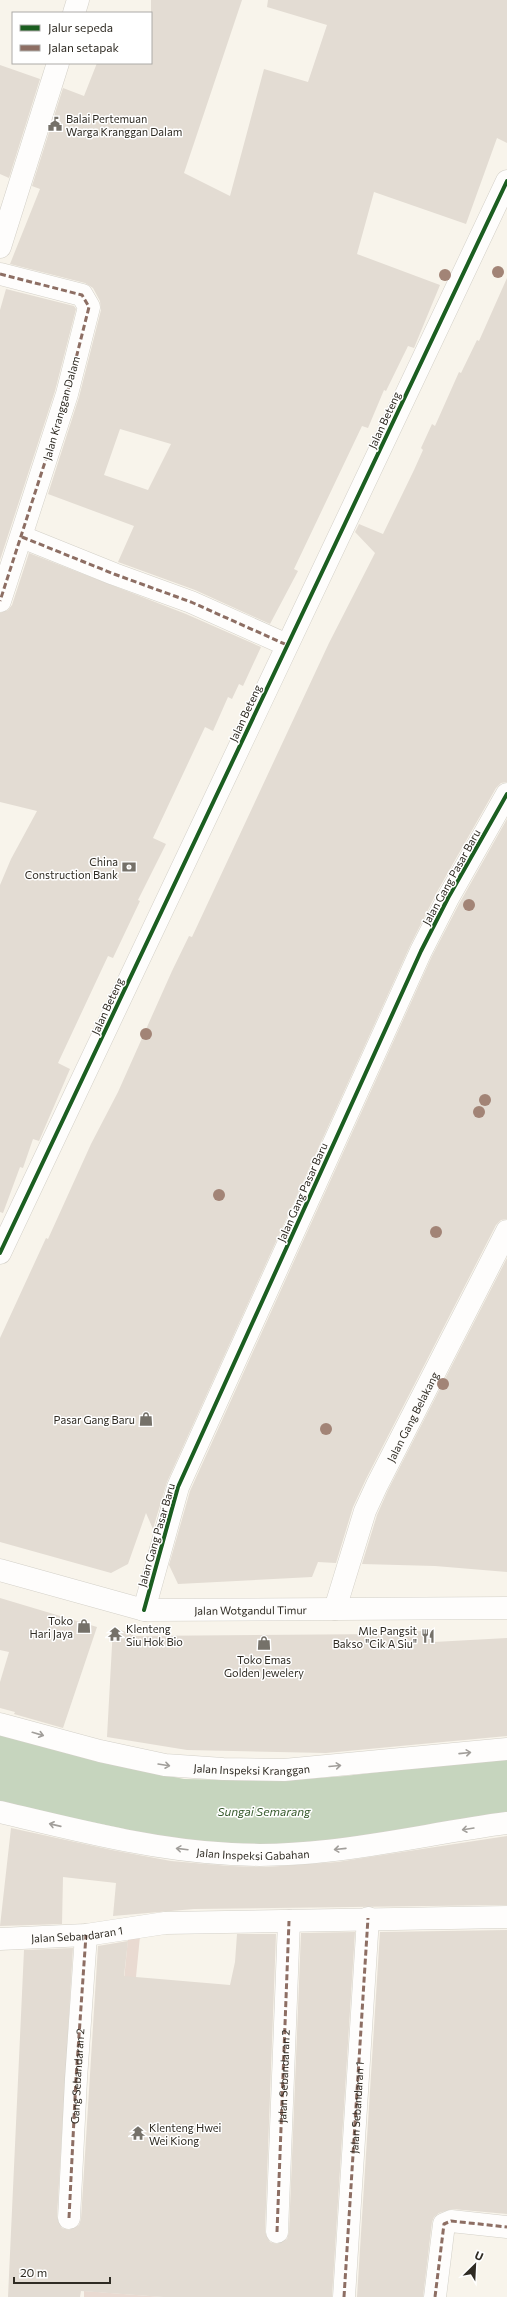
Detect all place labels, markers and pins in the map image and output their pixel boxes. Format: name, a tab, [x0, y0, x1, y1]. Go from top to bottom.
place label: Balai Pertemuan Warga Kranggan Dalam	[66, 112, 182, 138]
public building icon: Balai Pertemuan Warga Kranggan Dalam	[47, 116, 63, 132]
place label: China Construction Bank	[25, 855, 118, 881]
bank icon: China Construction Bank	[121, 859, 137, 875]
shop icon: Pasar Gang Baru	[138, 1411, 154, 1427]
place label: Pasar Gang Baru	[54, 1413, 135, 1426]
place label: Toko Hari Jaya	[30, 1614, 73, 1641]
shop icon: Toko Hari Jaya	[76, 1618, 92, 1634]
place label: Klenteng Siu Hok Bio	[126, 1622, 183, 1648]
place label: MIe Pangsit Bakso "Cik A Siu"	[333, 1624, 417, 1650]
temple icon: Klenteng Siu Hok Bio	[107, 1626, 123, 1642]
restaurant icon: MIe Pangsit Bakso "Cik A Siu"	[420, 1628, 436, 1644]
shop icon: Toko Emas Golden Jewelery	[256, 1635, 272, 1651]
place label: Toko Emas Golden Jewelery	[224, 1653, 304, 1680]
place label: Klenteng Hwei Wei Kiong	[149, 2121, 222, 2147]
temple icon: Klenteng Hwei Wei Kiong	[130, 2125, 146, 2141]

